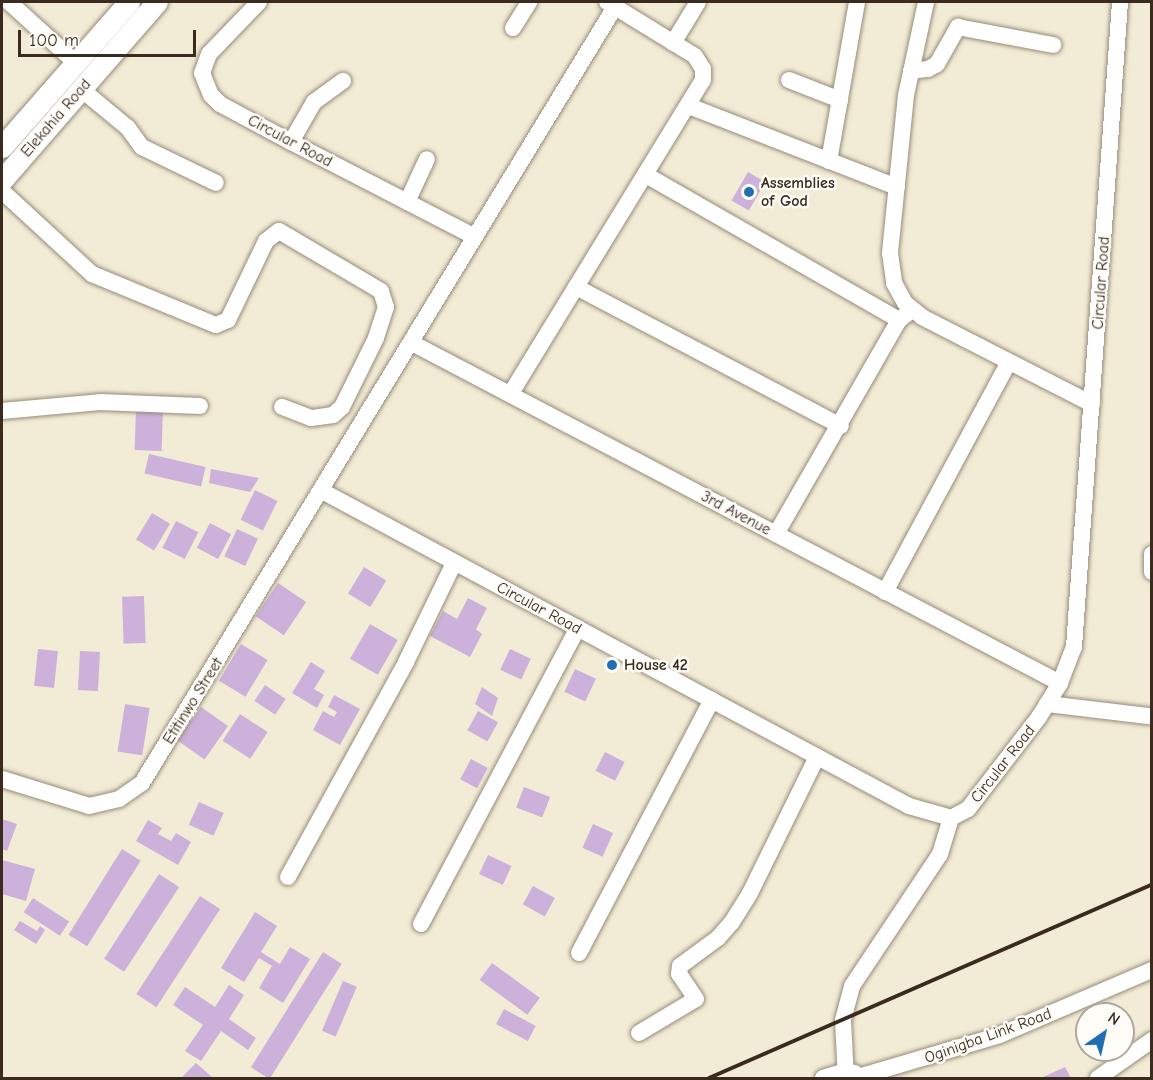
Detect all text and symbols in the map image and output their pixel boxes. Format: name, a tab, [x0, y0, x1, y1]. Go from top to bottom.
scale bar	[21, 18, 200, 56]
text: 100 m	[29, 30, 79, 51]
street label: Elekahia Road	[17, 75, 95, 161]
street label: Circular Road	[244, 111, 336, 171]
place label: Assemblies of God	[761, 173, 835, 211]
marker: Assemblies of God	[742, 185, 756, 199]
street label: Circular Road	[1088, 236, 1114, 330]
street label: 3rd Avenue	[698, 487, 774, 539]
street label: Circular Road	[493, 578, 585, 638]
street label: Etitinwo Street	[159, 654, 227, 748]
place label: House 42	[624, 655, 688, 675]
marker: House 42	[605, 658, 619, 672]
street label: Circular Road	[967, 721, 1039, 807]
north arrow	[1075, 1002, 1135, 1062]
street label: Oginigba Link Road	[922, 1004, 1054, 1068]
text: N	[1105, 1008, 1123, 1029]

